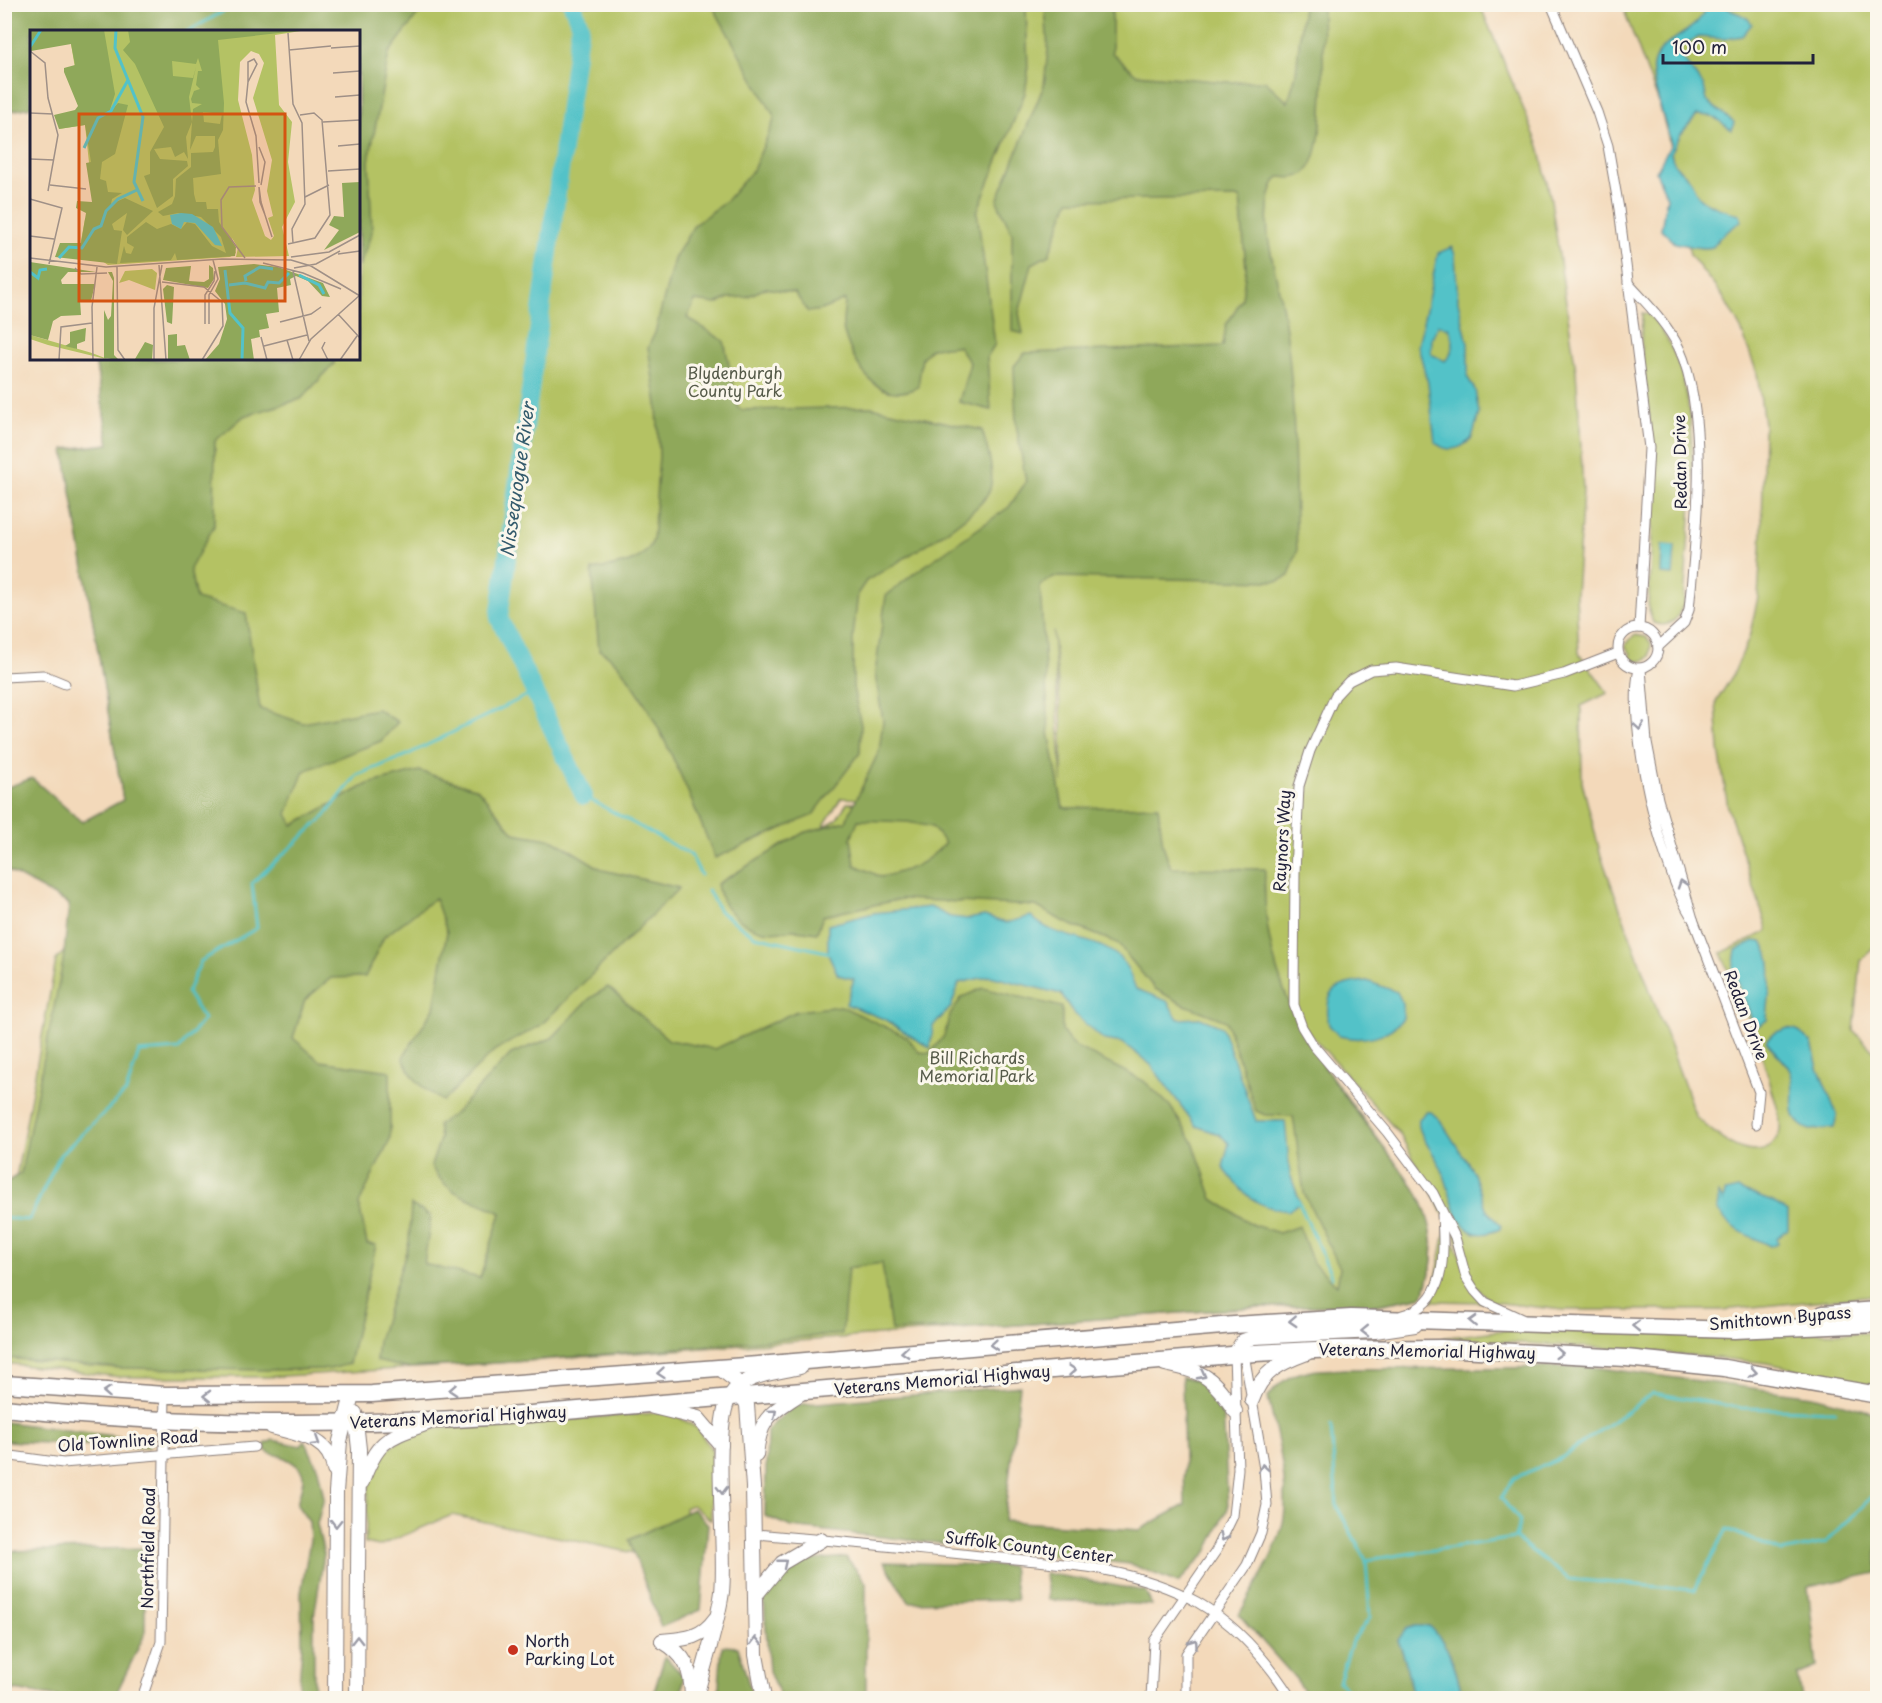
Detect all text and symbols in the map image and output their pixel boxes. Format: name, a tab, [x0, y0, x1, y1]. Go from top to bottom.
scale bar	[1663, 27, 1813, 65]
inset map	[30, 30, 360, 360]
text: 100 m	[1672, 33, 1727, 60]
park label: Blydenburgh County Park	[687, 360, 783, 402]
water label: Nissequogue River	[492, 398, 541, 559]
street label: Redan Drive	[1666, 415, 1692, 510]
one-way arrow	[1632, 722, 1644, 731]
street label: Raynors Way	[1266, 789, 1296, 893]
one-way arrow	[1677, 879, 1690, 890]
street label: Redan Drive	[1719, 966, 1775, 1063]
park label: Bill Richards Memorial Park	[919, 1045, 1035, 1087]
street label: Smithtown Bypass	[1708, 1299, 1852, 1335]
one-way arrow	[1288, 1314, 1297, 1327]
one-way arrow	[1468, 1315, 1477, 1327]
one-way arrow	[1631, 1320, 1640, 1332]
one-way arrow	[1361, 1325, 1370, 1337]
street label: Veterans Memorial Highway	[1318, 1336, 1536, 1364]
one-way arrow	[989, 1338, 998, 1351]
one-way arrow	[901, 1346, 910, 1359]
one-way arrow	[1555, 1347, 1564, 1360]
street label: Veterans Memorial Highway	[833, 1358, 1051, 1400]
one-way arrow	[1068, 1363, 1077, 1376]
one-way arrow	[657, 1366, 666, 1379]
one-way arrow	[1749, 1366, 1758, 1378]
one-way arrow	[1196, 1368, 1206, 1379]
one-way arrow	[448, 1383, 457, 1396]
one-way arrow	[102, 1386, 111, 1399]
one-way arrow	[203, 1390, 212, 1402]
street label: Veterans Memorial Highway	[349, 1398, 567, 1434]
one-way arrow	[766, 1409, 777, 1420]
street label: Old Townline Road	[57, 1423, 199, 1457]
one-way arrow	[310, 1434, 320, 1446]
one-way arrow	[1258, 1463, 1270, 1472]
one-way arrow	[716, 1485, 729, 1494]
street label: Northfield Road	[134, 1487, 160, 1609]
one-way arrow	[330, 1518, 342, 1527]
street label: Suffolk County Center	[944, 1524, 1115, 1568]
one-way arrow	[1219, 1531, 1231, 1542]
one-way arrow	[776, 1559, 787, 1570]
place label: North Parking Lot	[525, 1628, 615, 1670]
one-way arrow	[351, 1636, 363, 1645]
one-way arrow	[749, 1636, 762, 1645]
one-way arrow	[1187, 1638, 1198, 1649]
marker: North Parking Lot	[506, 1643, 520, 1657]

